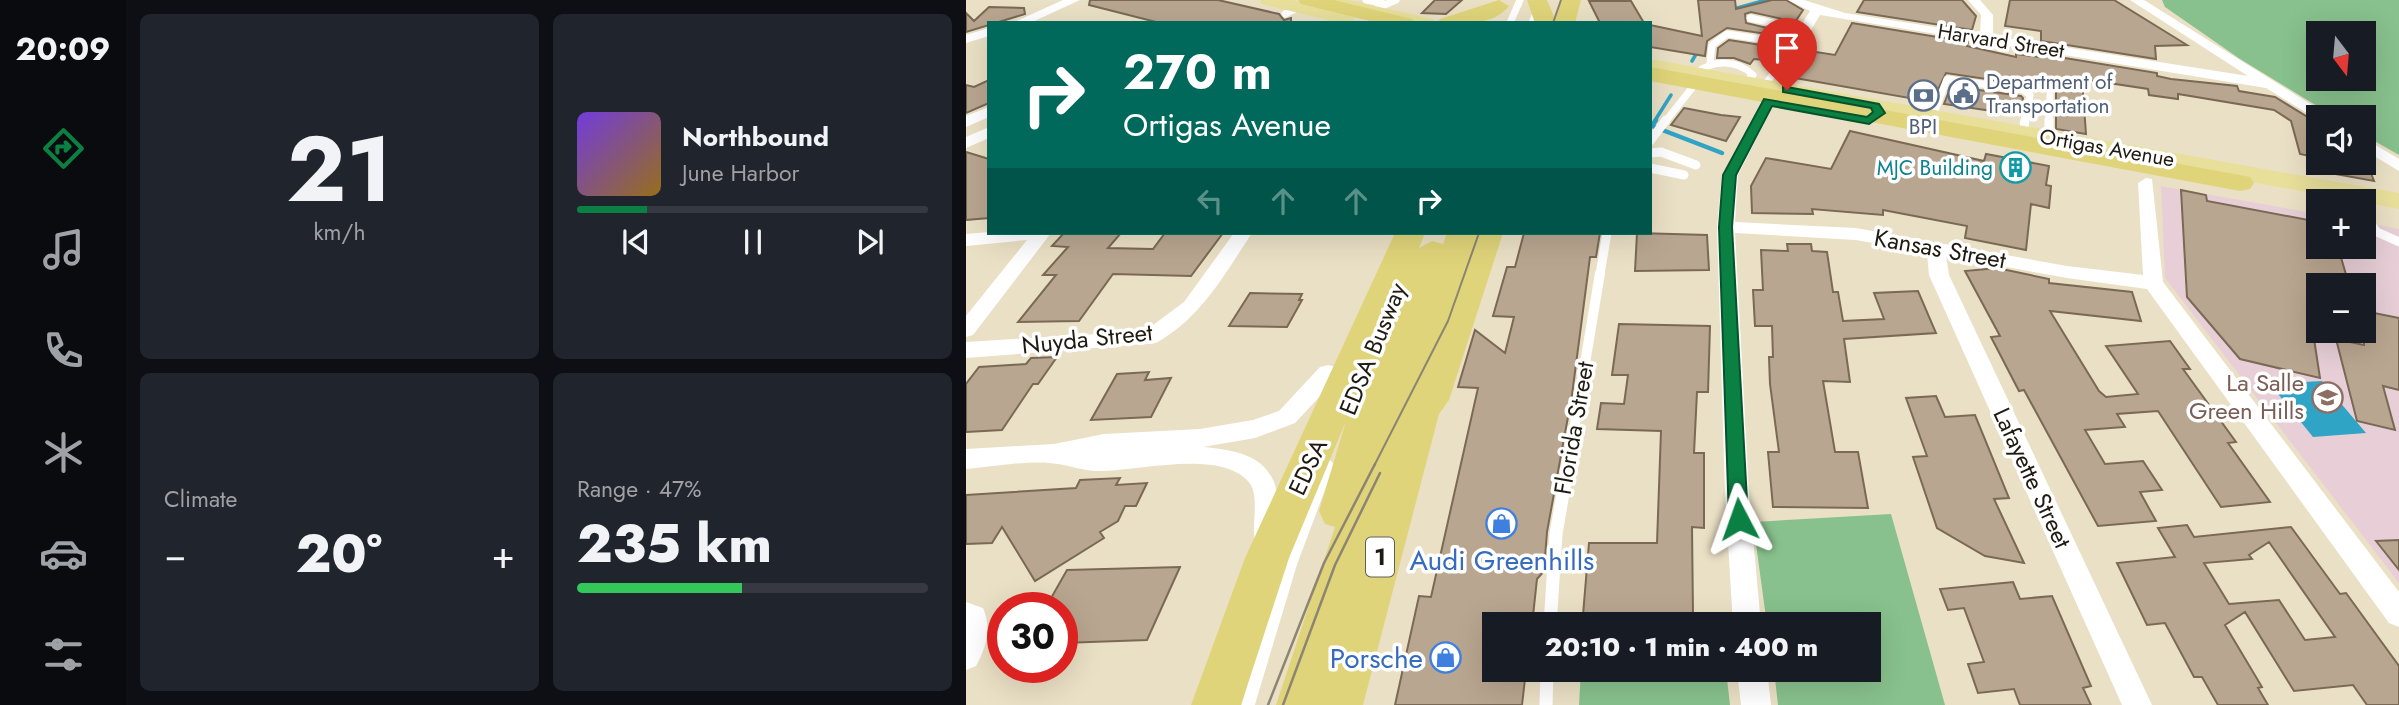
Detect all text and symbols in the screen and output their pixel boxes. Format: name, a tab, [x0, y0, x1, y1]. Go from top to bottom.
street label: Harvard Street	[1936, 16, 2066, 66]
pin	[1757, 18, 1817, 90]
north arrow	[2306, 21, 2376, 91]
map controls	[2306, 21, 2376, 343]
text: 20:09	[15, 26, 111, 72]
icon: arrive	[1768, 29, 1806, 67]
text: 270 m	[1123, 37, 1272, 107]
icon: right	[1008, 49, 1099, 140]
place label: Department of Transportation	[1986, 67, 2113, 121]
public building icon: Department of Transportation	[1946, 77, 1980, 111]
bank icon: BPI	[1906, 78, 1940, 112]
text: Ortigas Avenue	[1123, 102, 1331, 148]
text: 21	[286, 104, 393, 235]
button: sound	[2306, 105, 2376, 175]
place label: BPI	[1909, 112, 1937, 142]
text: Northbound	[682, 118, 829, 156]
street label: Ortigas Avenue	[2037, 121, 2177, 175]
icon: directions	[39, 124, 88, 173]
building icon: MJC Building	[1999, 151, 2033, 185]
place label: MJC Building	[1877, 153, 1993, 183]
text: June Harbor	[682, 156, 799, 190]
icon: left	[1191, 182, 1229, 220]
icon: ahead	[1264, 182, 1302, 220]
icon: ahead	[1337, 182, 1375, 220]
icon: right	[1410, 182, 1448, 220]
button: +	[2306, 189, 2376, 259]
text: km/h	[314, 215, 365, 249]
street label: Kansas Street	[1872, 220, 2009, 277]
icon: previous	[617, 223, 655, 261]
icon: pause	[734, 223, 772, 261]
icon: next	[851, 223, 889, 261]
icon: music	[39, 225, 88, 274]
button: −	[2306, 273, 2376, 343]
street label: EDSA Busway	[1330, 277, 1415, 420]
street label: Nuyda Street	[1020, 314, 1154, 363]
icon: phone	[39, 326, 88, 375]
street label: Florida Street	[1545, 358, 1602, 497]
place label: La Salle Green Hills	[2189, 365, 2304, 428]
school or university icon: La Salle Green Hills	[2310, 380, 2344, 414]
street label: Lafayette Street	[1985, 402, 2080, 554]
icon: climate	[39, 428, 88, 477]
street label: EDSA	[1279, 433, 1336, 501]
text: Range · 47%	[577, 472, 701, 506]
text: Climate	[164, 482, 237, 516]
position arrow	[1702, 482, 1776, 556]
text: 235 km	[577, 506, 772, 582]
shop icon: Audi Greenhills	[1485, 506, 1519, 540]
text: 20°	[296, 516, 382, 592]
text: −	[164, 527, 186, 582]
text: +	[492, 527, 515, 582]
icon: car	[39, 529, 88, 578]
road number: 1	[1366, 538, 1394, 576]
place label: Audi Greenhills	[1410, 540, 1594, 581]
speed limit sign: 30	[987, 592, 1078, 683]
text: 20:10 · 1 min · 400 m	[1545, 628, 1818, 666]
icon: filters	[39, 630, 88, 679]
place label: Porsche	[1330, 638, 1423, 679]
shop icon: Porsche	[1429, 641, 1463, 675]

